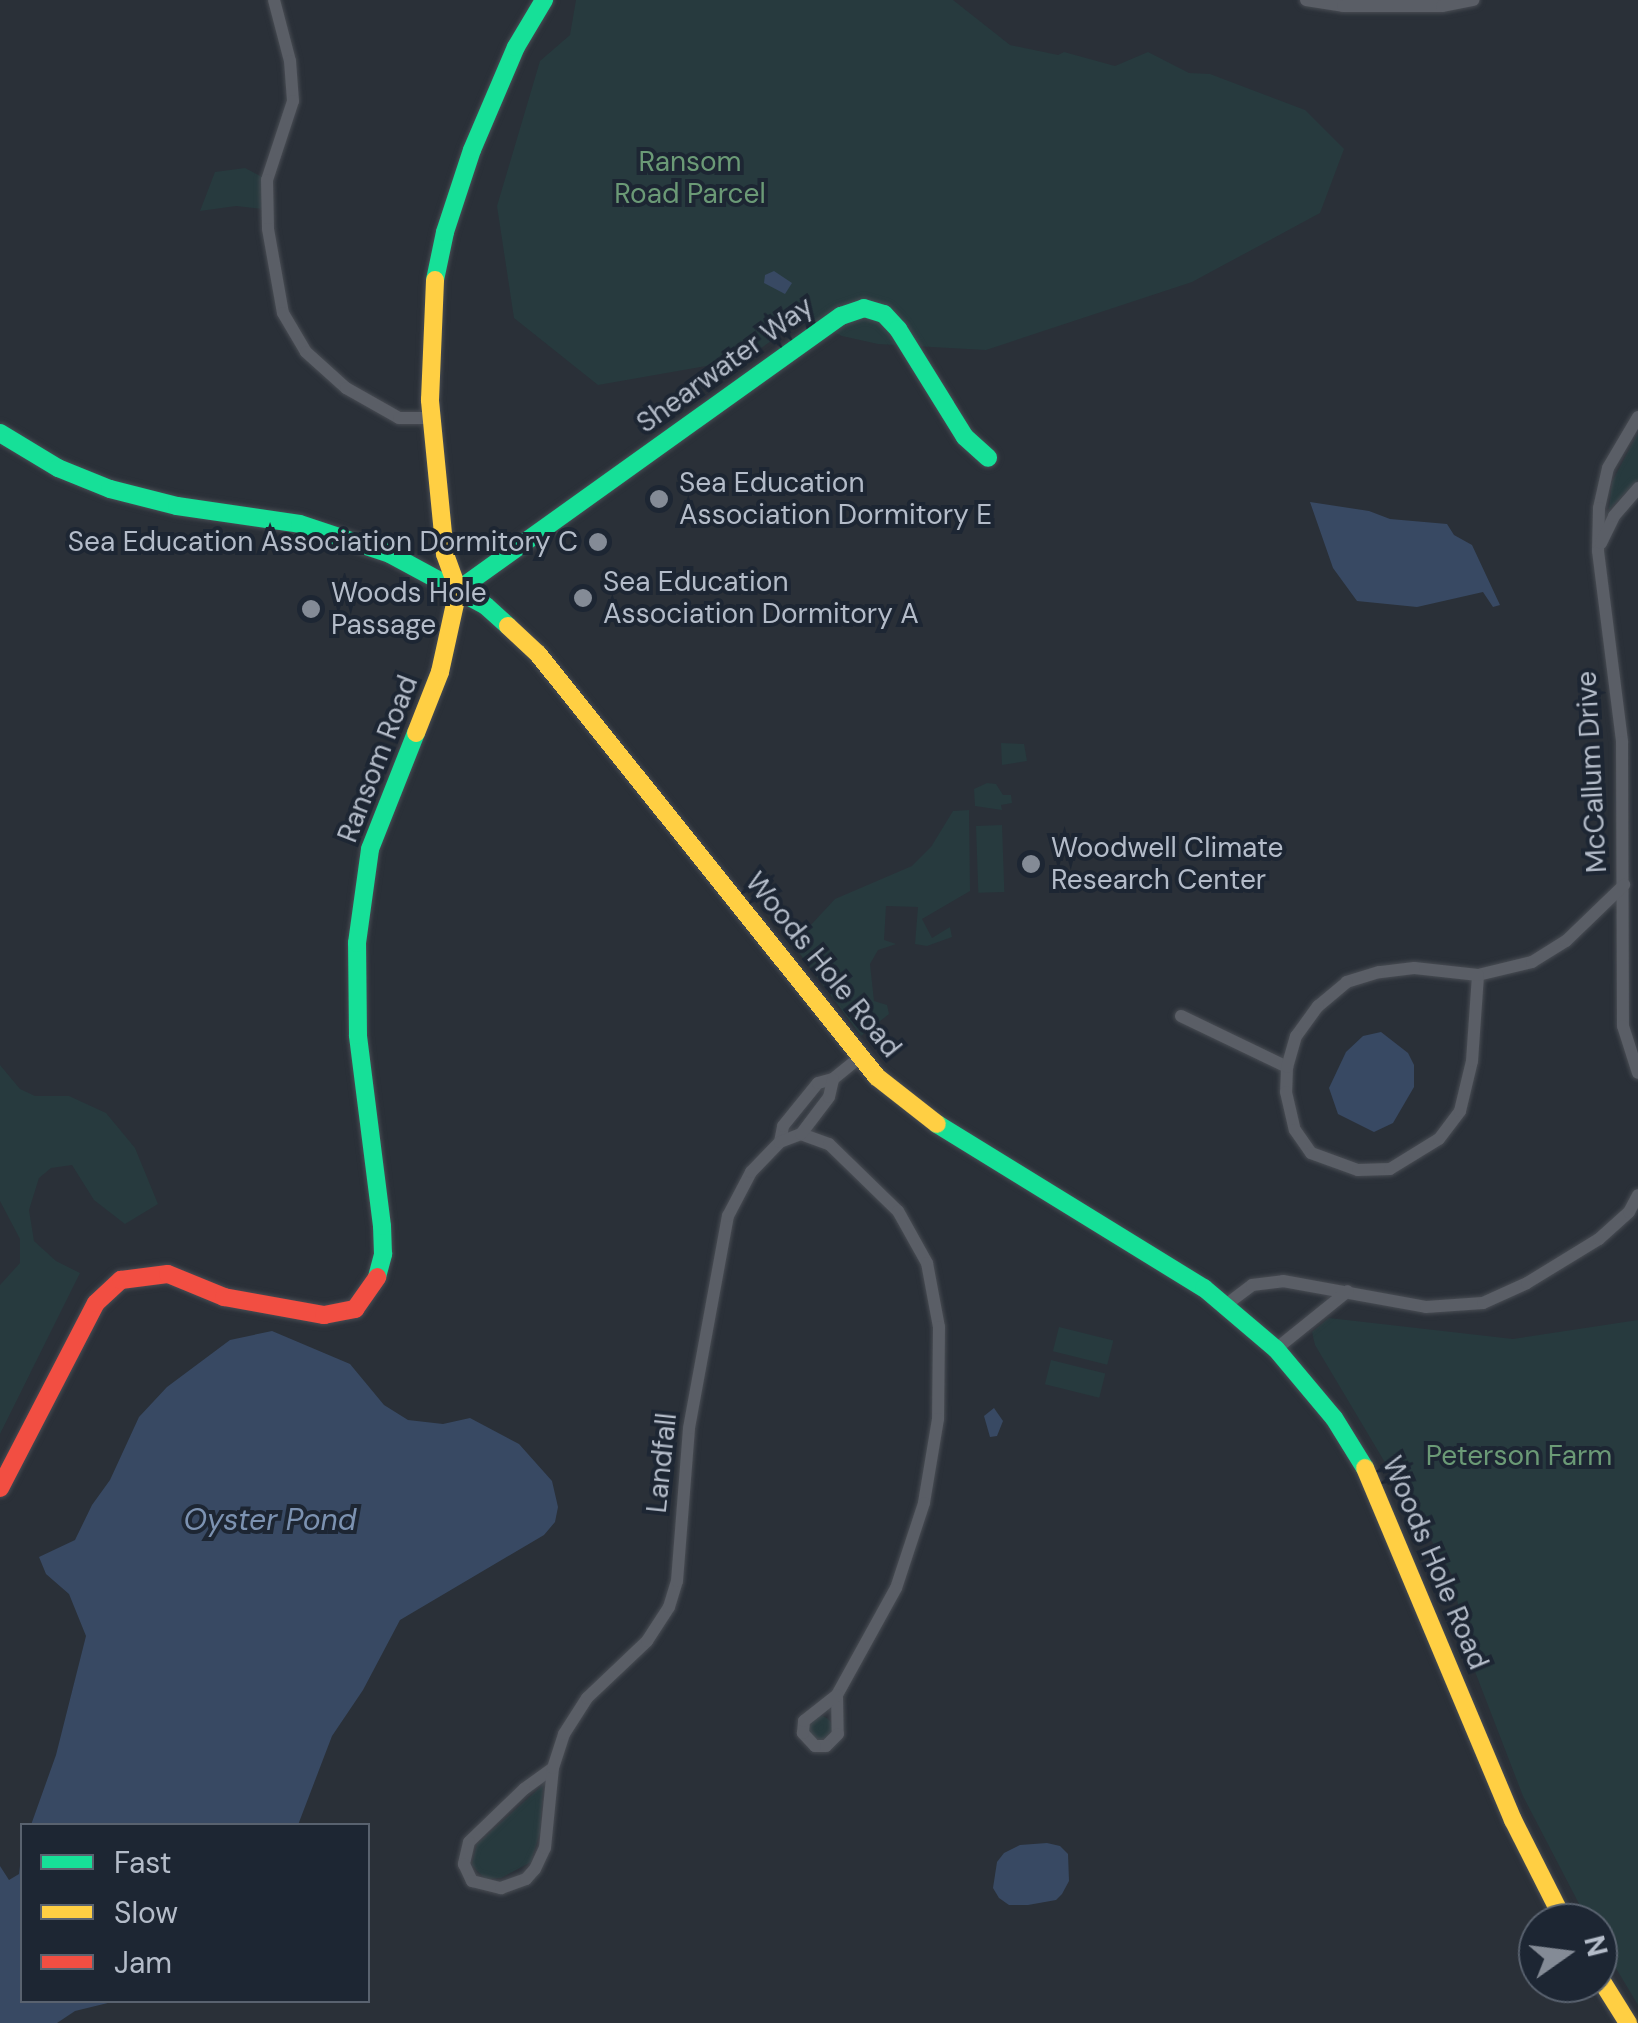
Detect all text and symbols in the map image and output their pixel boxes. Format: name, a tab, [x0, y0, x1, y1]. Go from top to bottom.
park label: Ransom Road Parcel	[614, 145, 766, 211]
street label: Shearwater Way	[630, 290, 820, 440]
place label: Sea Education Association Dormitory E	[679, 466, 992, 532]
marker: Sea Education Association Dormitory E	[648, 488, 670, 510]
place label: Sea Education Association Dormitory C	[68, 525, 578, 559]
marker: Sea Education Association Dormitory C	[587, 531, 609, 553]
place label: Sea Education Association Dormitory A	[603, 565, 919, 631]
place label: Woods Hole Passage	[331, 576, 487, 642]
marker: Sea Education Association Dormitory A	[572, 587, 594, 609]
marker: Woods Hole Passage	[300, 598, 322, 620]
street label: McCallum Drive	[1570, 670, 1614, 874]
street label: Ransom Road	[331, 671, 425, 847]
place label: Woodwell Climate Research Center	[1051, 831, 1283, 897]
marker: Woodwell Climate Research Center	[1020, 853, 1042, 875]
street label: Woods Hole Road	[738, 866, 908, 1064]
street label: Landfall	[640, 1411, 684, 1515]
park label: Peterson Farm	[1426, 1439, 1612, 1473]
street label: Woods Hole Road	[1375, 1451, 1495, 1675]
water label: Oyster Pond	[184, 1502, 356, 1538]
legend	[20, 1823, 370, 2003]
text: Fast	[114, 1843, 172, 1882]
text: Slow	[114, 1893, 178, 1932]
north arrow	[1518, 1903, 1618, 2003]
text: N	[1575, 1932, 1616, 1960]
text: Jam	[114, 1943, 172, 1982]

